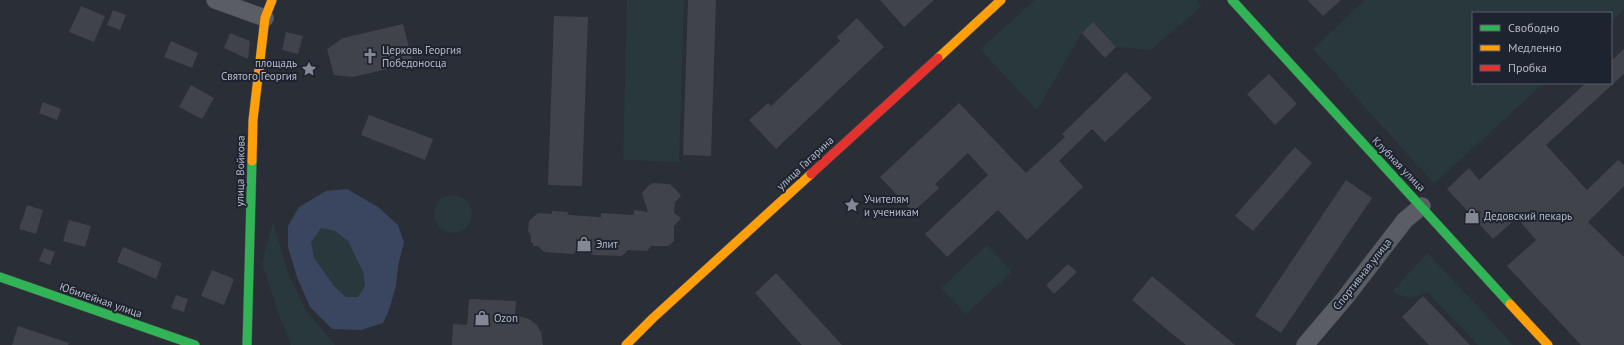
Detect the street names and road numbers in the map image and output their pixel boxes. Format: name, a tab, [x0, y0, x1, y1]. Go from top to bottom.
street label: улица Гагарина	[774, 133, 836, 193]
street label: Клубная улица	[1369, 134, 1429, 194]
street label: улица Войкова	[232, 135, 248, 207]
street label: Спортивная улица	[1330, 235, 1394, 313]
street label: Юбилейная улица	[58, 279, 144, 321]

